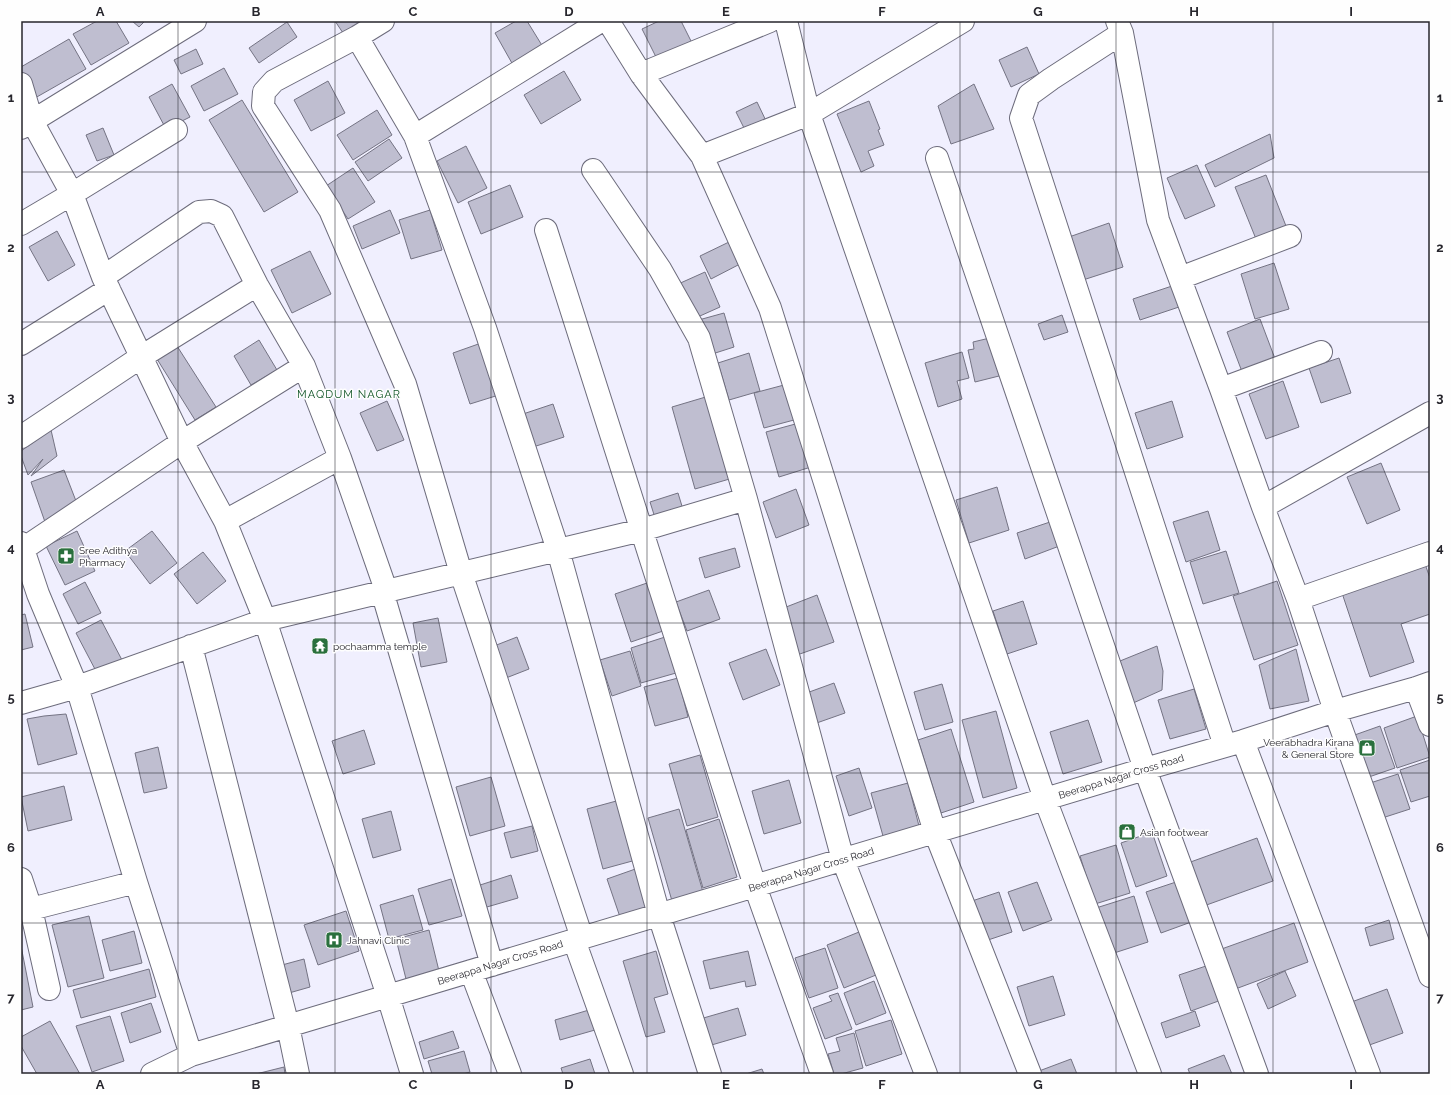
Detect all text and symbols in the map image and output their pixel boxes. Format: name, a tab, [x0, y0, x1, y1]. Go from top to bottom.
text: A	[96, 4, 105, 19]
text: B	[252, 4, 261, 19]
text: C	[409, 4, 418, 19]
text: D	[564, 4, 574, 19]
text: E	[722, 4, 730, 19]
text: F	[878, 4, 886, 19]
text: G	[1033, 4, 1043, 19]
text: H	[1189, 4, 1199, 19]
text: I	[1349, 4, 1353, 19]
text: 1	[8, 90, 15, 105]
text: 1	[1437, 90, 1444, 105]
text: 2	[7, 240, 15, 255]
text: 2	[1436, 240, 1444, 255]
district label: MAQDUM NAGAR	[297, 388, 401, 401]
text: 3	[7, 390, 15, 405]
text: 3	[1436, 390, 1444, 405]
text: 4	[7, 540, 15, 555]
text: 4	[1436, 540, 1444, 555]
place label: Sree Adithya Pharmacy	[79, 545, 137, 568]
pharmacy icon: Sree Adithya Pharmacy	[56, 546, 76, 566]
temple icon: pochaamma temple	[310, 636, 330, 656]
place label: pochaamma temple	[333, 641, 427, 652]
text: 5	[7, 690, 15, 705]
text: 5	[1436, 690, 1444, 705]
place label: Veerabhadra Kirana & General Store	[1263, 737, 1354, 760]
shop icon: Veerabhadra Kirana & General Store	[1357, 738, 1377, 758]
street label: Beerappa Nagar Cross Road	[1057, 752, 1185, 801]
shop icon: Asian footwear	[1117, 822, 1137, 842]
place label: Asian footwear	[1140, 827, 1209, 838]
text: 6	[7, 840, 15, 855]
text: 6	[1436, 840, 1444, 855]
street label: Beerappa Nagar Cross Road	[747, 845, 875, 894]
hospital icon: Jahnavi Clinic	[324, 930, 344, 950]
place label: Jahnavi Clinic	[347, 935, 410, 946]
street label: Beerappa Nagar Cross Road	[436, 938, 564, 987]
text: 7	[7, 990, 15, 1005]
text: 7	[1436, 990, 1444, 1005]
text: A	[96, 1077, 105, 1092]
text: B	[252, 1077, 261, 1092]
text: C	[409, 1077, 418, 1092]
text: D	[564, 1077, 574, 1092]
text: E	[722, 1077, 730, 1092]
text: F	[878, 1077, 886, 1092]
text: G	[1033, 1077, 1043, 1092]
text: H	[1189, 1077, 1199, 1092]
text: I	[1349, 1077, 1353, 1092]

